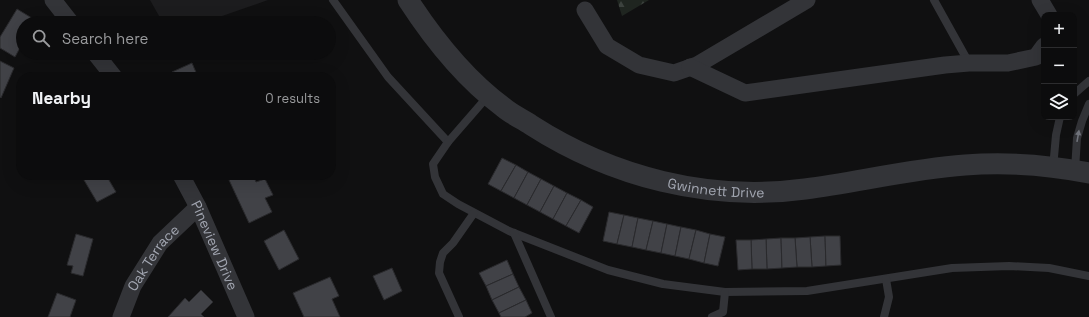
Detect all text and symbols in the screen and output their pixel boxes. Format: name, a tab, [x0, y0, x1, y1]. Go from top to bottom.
map controls	[1041, 12, 1077, 120]
button: +	[1041, 12, 1077, 48]
search box	[16, 16, 336, 60]
icon: search	[30, 27, 52, 49]
text: Search here	[62, 29, 148, 48]
button: −	[1041, 48, 1077, 84]
button: layers	[1041, 84, 1077, 120]
text: Nearby	[32, 87, 91, 109]
text: 0 results	[265, 90, 320, 107]
one-way arrow	[1075, 130, 1081, 143]
street label: Gwinnett Drive	[666, 174, 765, 201]
street label: Pineview Drive	[187, 197, 242, 293]
street label: Oak Terrace	[123, 221, 183, 294]

